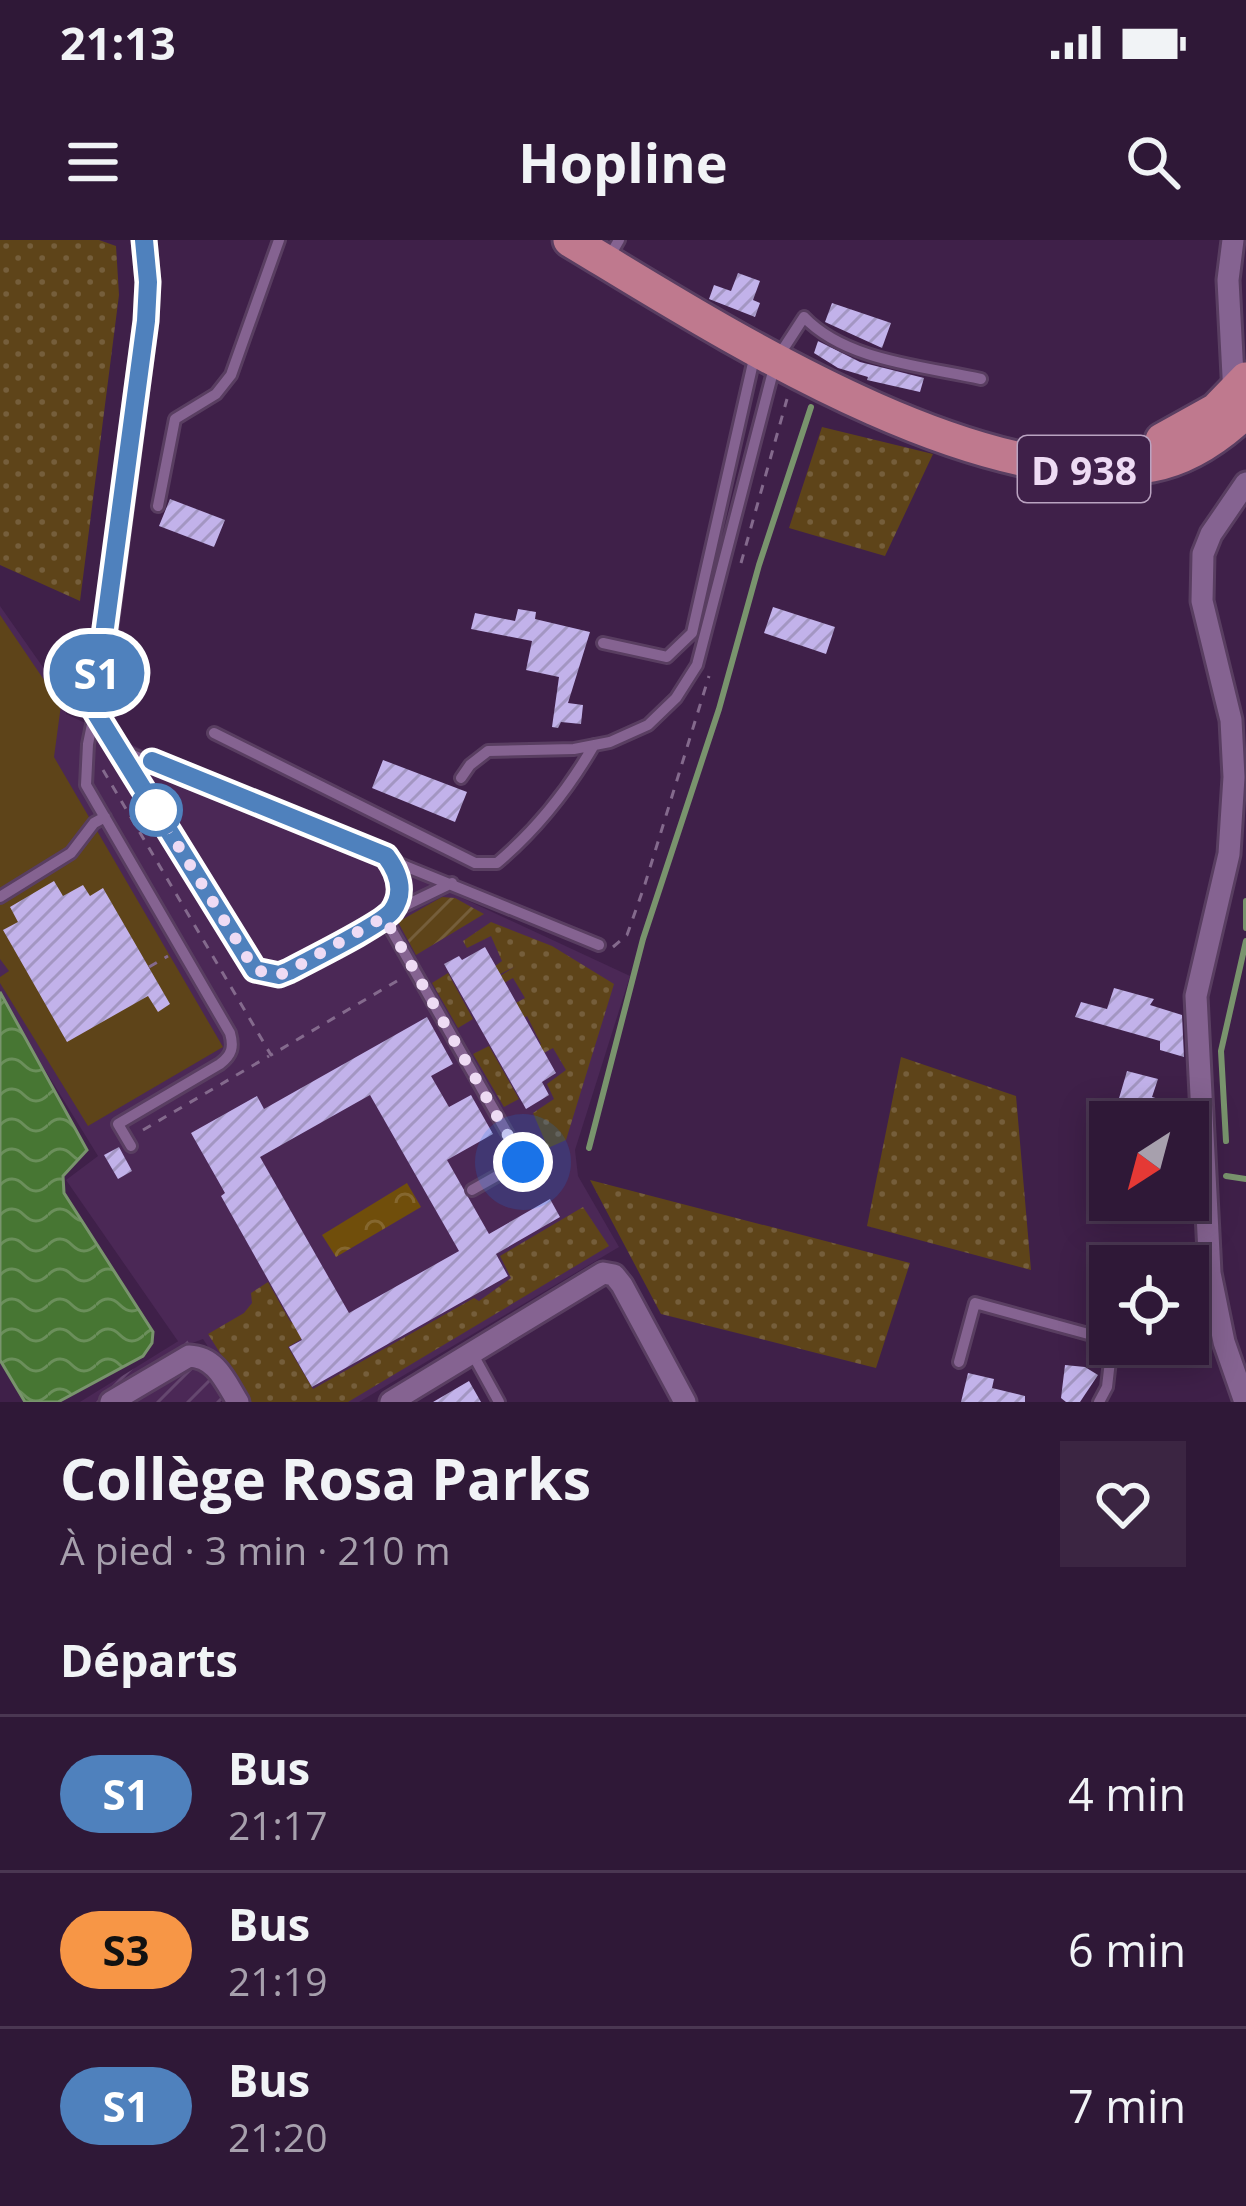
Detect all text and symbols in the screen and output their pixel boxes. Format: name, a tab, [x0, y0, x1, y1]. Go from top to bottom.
text: 21:13	[60, 12, 176, 73]
text: Hopline	[518, 125, 728, 199]
icon: menu	[60, 129, 126, 195]
icon: search	[1120, 129, 1186, 195]
road number: D 938	[1018, 436, 1150, 502]
line badge: S1	[43, 634, 151, 712]
text: S1	[73, 644, 121, 701]
unlabelled marker	[131, 785, 181, 835]
north arrow	[1089, 1101, 1209, 1221]
map controls	[1089, 1101, 1209, 1365]
your location	[493, 1132, 553, 1192]
button: locate	[1089, 1245, 1209, 1365]
text: Collège Rosa Parks	[60, 1439, 591, 1517]
button: heart	[1060, 1441, 1186, 1567]
text: À pied · 3 min · 210 m	[60, 1523, 451, 1576]
text: Départs	[60, 1629, 238, 1690]
text: Bus	[228, 1737, 310, 1798]
text: 4 min	[1068, 1763, 1186, 1824]
text: S1	[102, 1765, 150, 1822]
text: 21:17	[228, 1798, 327, 1851]
text: Bus	[228, 1893, 310, 1954]
text: 6 min	[1068, 1919, 1186, 1980]
text: S3	[102, 1921, 150, 1978]
text: 21:19	[228, 1954, 327, 2007]
text: Bus	[228, 2049, 310, 2110]
text: 7 min	[1068, 2075, 1186, 2136]
text: S1	[102, 2077, 150, 2134]
text: 21:20	[228, 2110, 327, 2163]

